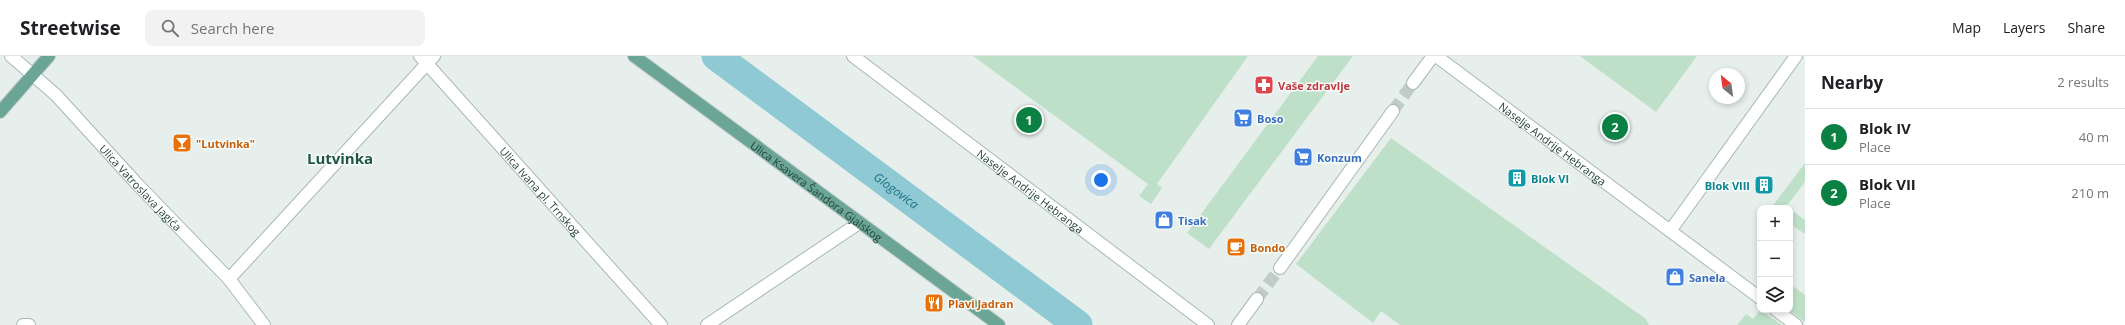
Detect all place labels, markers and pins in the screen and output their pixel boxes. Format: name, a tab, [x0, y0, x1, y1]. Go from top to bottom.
pharmacy icon: Vaše zdravlje	[1253, 74, 1275, 96]
place label: Vaše zdravlje	[1278, 78, 1351, 93]
pin: 1	[1016, 105, 1042, 135]
supermarket icon: Boso	[1232, 107, 1254, 129]
place label: Boso	[1257, 111, 1284, 126]
pin: 2	[1602, 112, 1628, 142]
bar icon: "Lutvinka"	[171, 132, 193, 154]
place label: "Lutvinka"	[196, 136, 255, 151]
supermarket icon: Konzum	[1292, 146, 1314, 168]
place label: Konzum	[1317, 150, 1362, 165]
building icon: Blok VI	[1506, 167, 1528, 189]
place label: Blok VI	[1531, 171, 1569, 186]
building icon: Blok VIII	[1753, 174, 1775, 196]
place label: Blok VIII	[1705, 178, 1750, 193]
shop icon: Tisak	[1153, 209, 1175, 231]
place label: Tisak	[1178, 213, 1207, 228]
cafe icon: Bondo	[1225, 236, 1247, 258]
place label: Bondo	[1250, 240, 1285, 255]
shop icon: Sanela	[1664, 266, 1686, 288]
place label: Sanela	[1689, 270, 1725, 285]
restaurant icon: Plavi Jadran	[923, 292, 945, 314]
place label: Plavi Jadran	[948, 296, 1014, 311]

